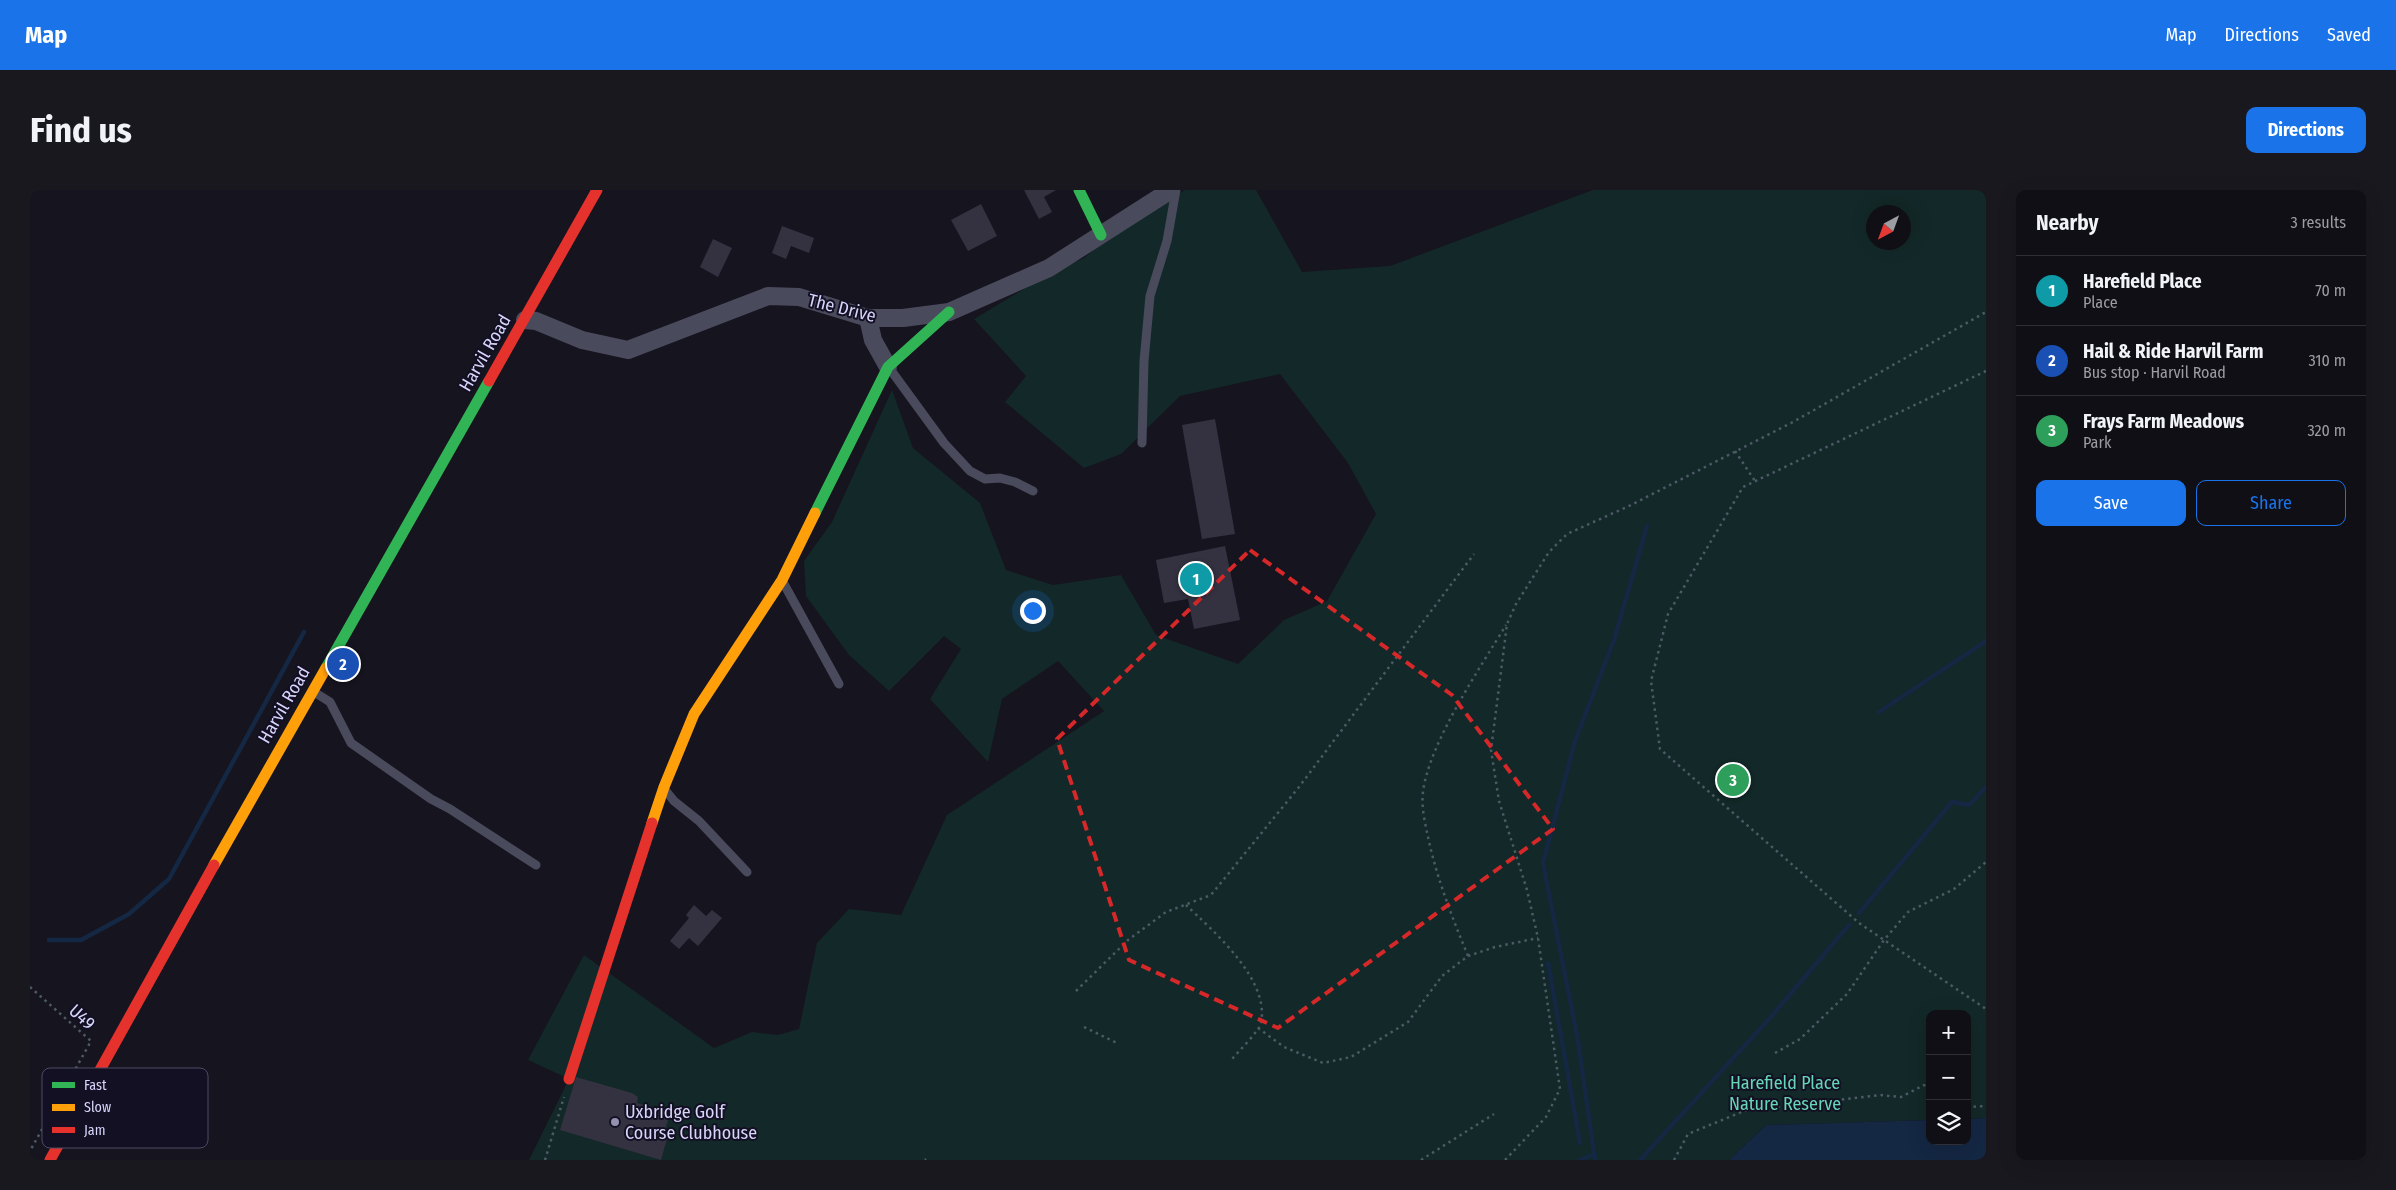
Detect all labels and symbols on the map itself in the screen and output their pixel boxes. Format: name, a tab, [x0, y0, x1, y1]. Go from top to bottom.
north arrow	[1866, 205, 1911, 250]
street label: The Drive	[806, 289, 878, 327]
street label: Harvil Road	[454, 311, 516, 395]
pin: 1	[1180, 560, 1212, 598]
your location	[1020, 598, 1046, 624]
pin: 2	[327, 645, 359, 683]
street label: Harvil Road	[253, 663, 315, 747]
pin: 3	[1717, 761, 1749, 799]
street label: U49	[64, 1000, 100, 1034]
legend	[42, 1068, 208, 1148]
park label: Harefield Place Nature Reserve	[1729, 1072, 1841, 1115]
text: Fast	[84, 1077, 107, 1094]
text: Slow	[84, 1099, 111, 1116]
place label: Uxbridge Golf Course Clubhouse	[625, 1101, 757, 1144]
marker: Uxbridge Golf Course Clubhouse	[609, 1116, 621, 1128]
text: Jam	[84, 1122, 105, 1139]

